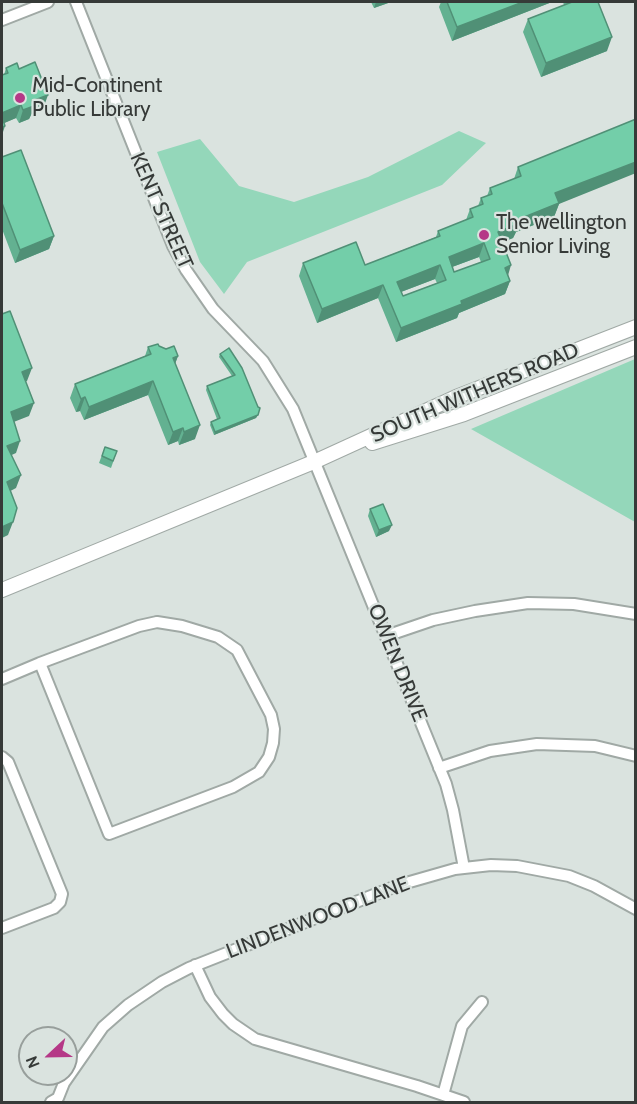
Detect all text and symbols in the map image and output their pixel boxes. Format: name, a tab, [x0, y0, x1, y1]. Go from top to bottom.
place label: Mid-Continent Public Library	[32, 73, 162, 123]
marker: Mid-Continent Public Library	[13, 91, 27, 105]
street label: KENT STREET	[124, 149, 198, 273]
place label: The wellington Senior Living	[496, 210, 627, 260]
marker: The wellington Senior Living	[477, 228, 491, 242]
street label: SOUTH WITHERS ROAD	[367, 338, 583, 448]
street label: OWEN DRIVE	[362, 600, 432, 726]
street label: LINDENWOOD LANE	[223, 871, 413, 965]
north arrow	[18, 1026, 78, 1086]
text: N	[22, 1053, 44, 1071]

